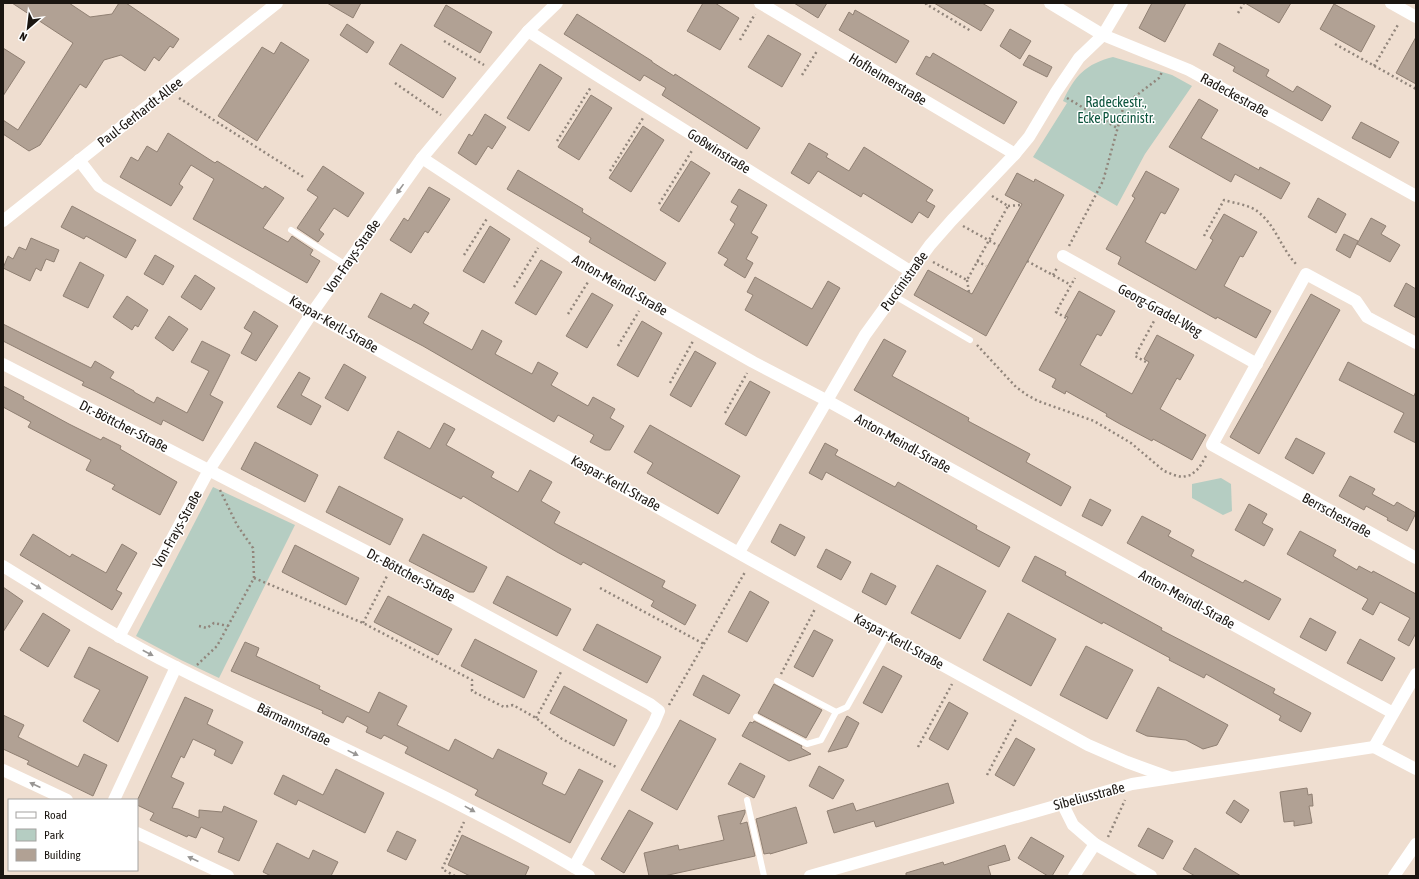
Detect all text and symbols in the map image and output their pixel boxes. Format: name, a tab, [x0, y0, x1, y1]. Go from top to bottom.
north arrow	[8, 8, 48, 48]
text: N	[18, 30, 29, 44]
street label: Hofheimerstraße	[846, 50, 930, 108]
street label: Radeckestraße	[1198, 70, 1272, 120]
street label: Paul-Gerhardt-Allee	[94, 74, 186, 150]
park label: Radeckestr., Ecke Puccinistr.	[1077, 94, 1155, 126]
street label: Goßwinstraße	[685, 125, 753, 177]
one-way arrow	[395, 184, 404, 195]
street label: Von-Frays-Straße	[321, 216, 383, 296]
street label: Puccinistraße	[877, 248, 931, 314]
street label: Anton-Meindl-Straße	[570, 251, 670, 319]
street label: Georg-Gradel-Weg	[1115, 280, 1205, 340]
street label: Kaspar-Kerll-Straße	[287, 292, 381, 356]
street label: Dr.-Böttcher-Straße	[77, 397, 171, 455]
street label: Anton-Meindl-Straße	[852, 410, 954, 476]
street label: Kaspar-Kerll-Straße	[568, 452, 664, 514]
street label: Von-Frays-Straße	[149, 487, 205, 571]
street label: Berrschestraße	[1300, 489, 1374, 541]
street label: Dr.-Böttcher-Straße	[364, 545, 458, 605]
street label: Anton-Meindl-Straße	[1136, 566, 1238, 632]
one-way arrow	[30, 583, 42, 590]
street label: Kaspar-Kerll-Straße	[851, 610, 947, 672]
one-way arrow	[142, 649, 154, 656]
street label: Bärmannstraße	[255, 699, 333, 749]
one-way arrow	[347, 750, 359, 756]
street label: Sibeliusstraße	[1052, 779, 1126, 813]
one-way arrow	[29, 782, 41, 788]
legend	[8, 799, 138, 871]
one-way arrow	[464, 806, 476, 813]
text: Road	[44, 808, 67, 822]
text: Park	[44, 828, 65, 842]
text: Building	[44, 848, 82, 862]
one-way arrow	[187, 856, 198, 862]

